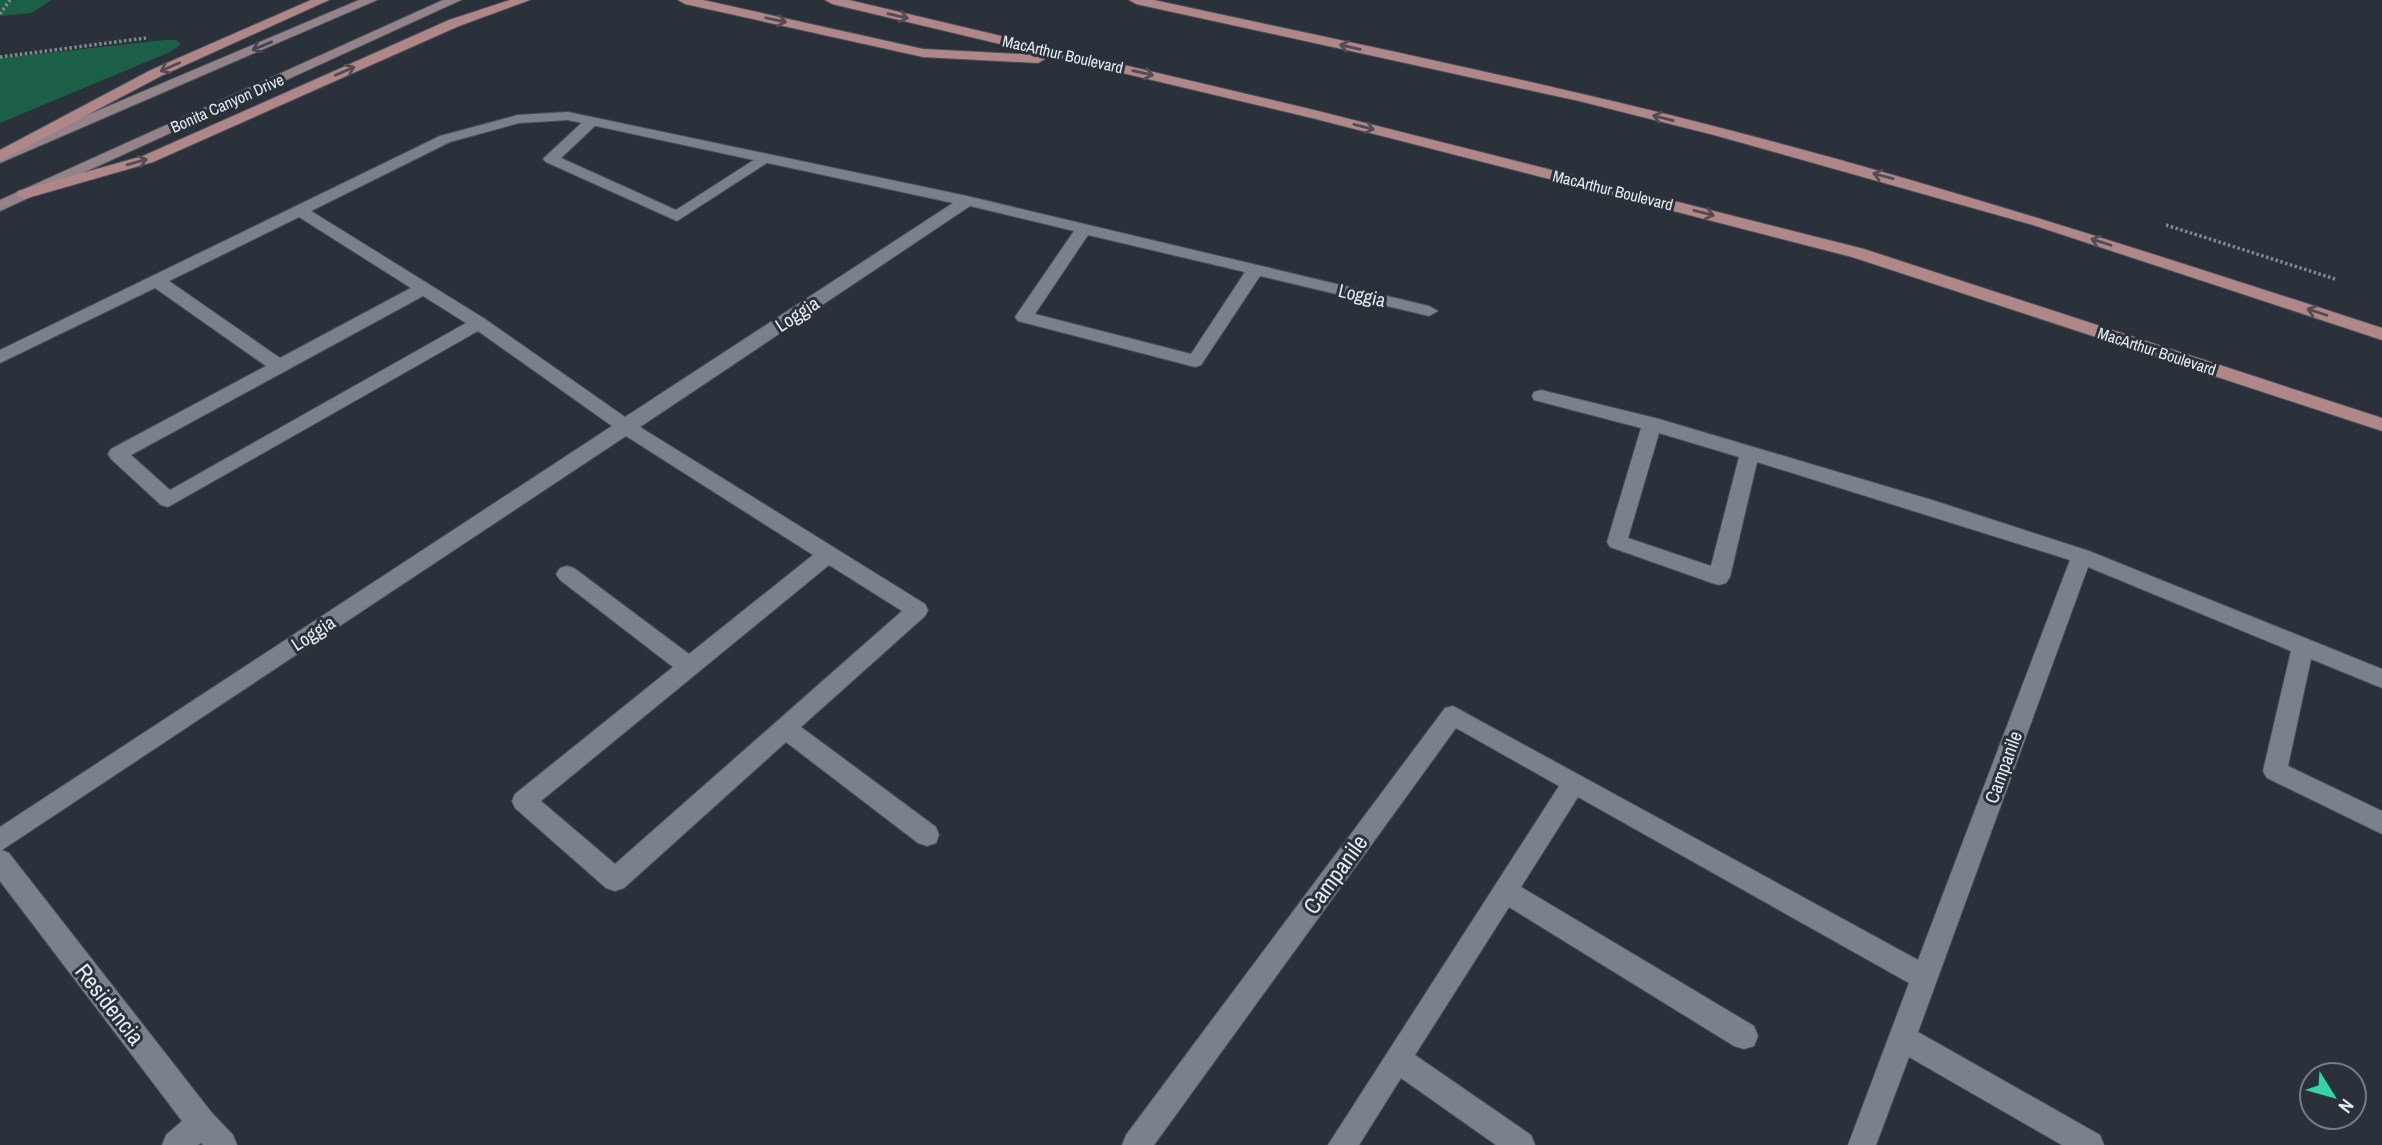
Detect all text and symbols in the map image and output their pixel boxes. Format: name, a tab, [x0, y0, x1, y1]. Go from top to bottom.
one-way arrow	[886, 9, 909, 23]
one-way arrow	[764, 14, 787, 27]
street label: MacArthur Boulevard	[1000, 29, 1126, 79]
one-way arrow	[252, 40, 273, 53]
one-way arrow	[1339, 40, 1362, 53]
one-way arrow	[159, 61, 181, 74]
one-way arrow	[334, 64, 356, 77]
one-way arrow	[1131, 67, 1154, 80]
street label: Bonita Canyon Drive	[167, 68, 287, 138]
one-way arrow	[1652, 111, 1675, 124]
one-way arrow	[1352, 121, 1375, 134]
one-way arrow	[126, 155, 148, 168]
street label: MacArthur Boulevard	[1551, 164, 1675, 216]
one-way arrow	[1872, 169, 1894, 182]
one-way arrow	[1692, 207, 1714, 220]
one-way arrow	[2090, 235, 2112, 248]
street label: Loggia	[1336, 277, 1388, 313]
street label: Loggia	[770, 290, 824, 338]
one-way arrow	[2307, 305, 2329, 318]
street label: MacArthur Boulevard	[2095, 321, 2219, 381]
street label: Loggia	[286, 609, 340, 657]
street label: Campanile	[1978, 727, 2028, 807]
street label: Campanile	[1296, 828, 1374, 920]
street label: Residencia	[68, 957, 152, 1052]
north arrow	[2298, 1061, 2368, 1131]
text: N	[2333, 1094, 2360, 1119]

